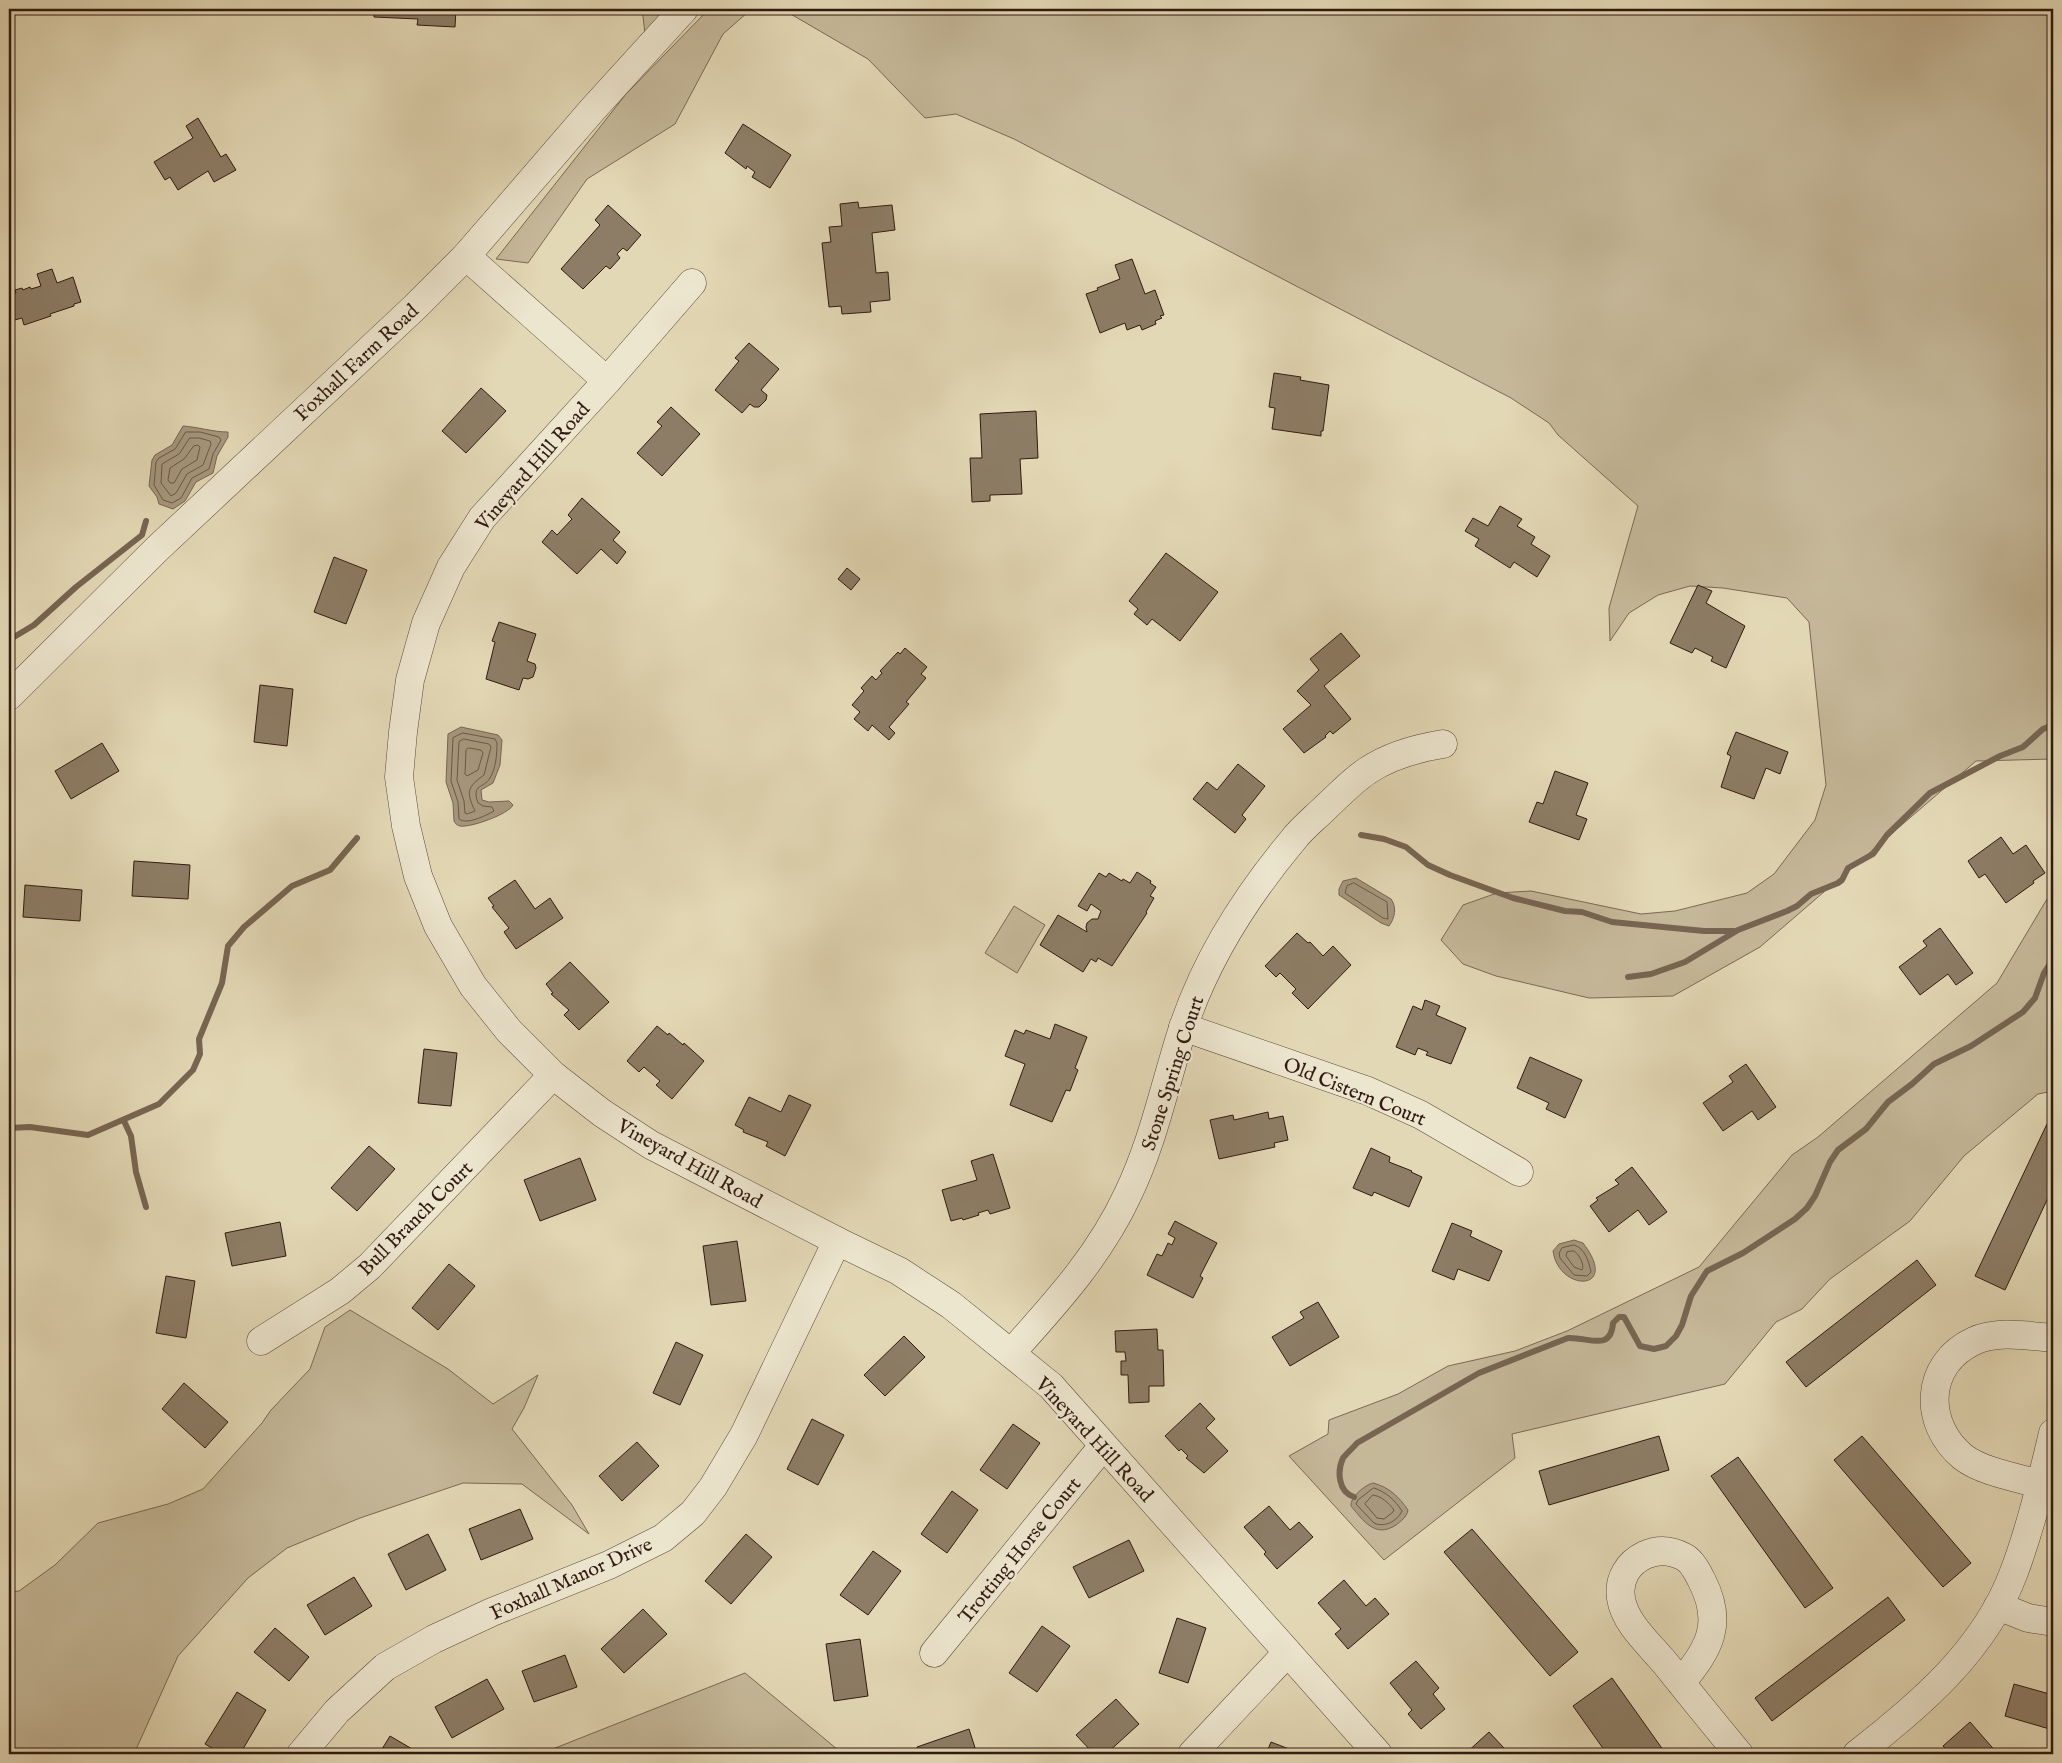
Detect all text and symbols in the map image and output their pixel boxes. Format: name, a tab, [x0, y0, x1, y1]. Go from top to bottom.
street label: Foxhall Farm Road	[290, 299, 425, 427]
street label: Vineyard Hill Road	[470, 397, 596, 537]
street label: Stone Spring Court	[1137, 993, 1210, 1154]
street label: Old Cistern Court	[1279, 1052, 1430, 1132]
street label: Vineyard Hill Road	[611, 1114, 766, 1215]
street label: Bull Branch Court	[353, 1156, 479, 1282]
street label: Vineyard Hill Road	[1029, 1372, 1159, 1508]
street label: Trotting Horse Court	[953, 1473, 1087, 1629]
street label: Foxhall Manor Drive	[487, 1532, 656, 1626]

